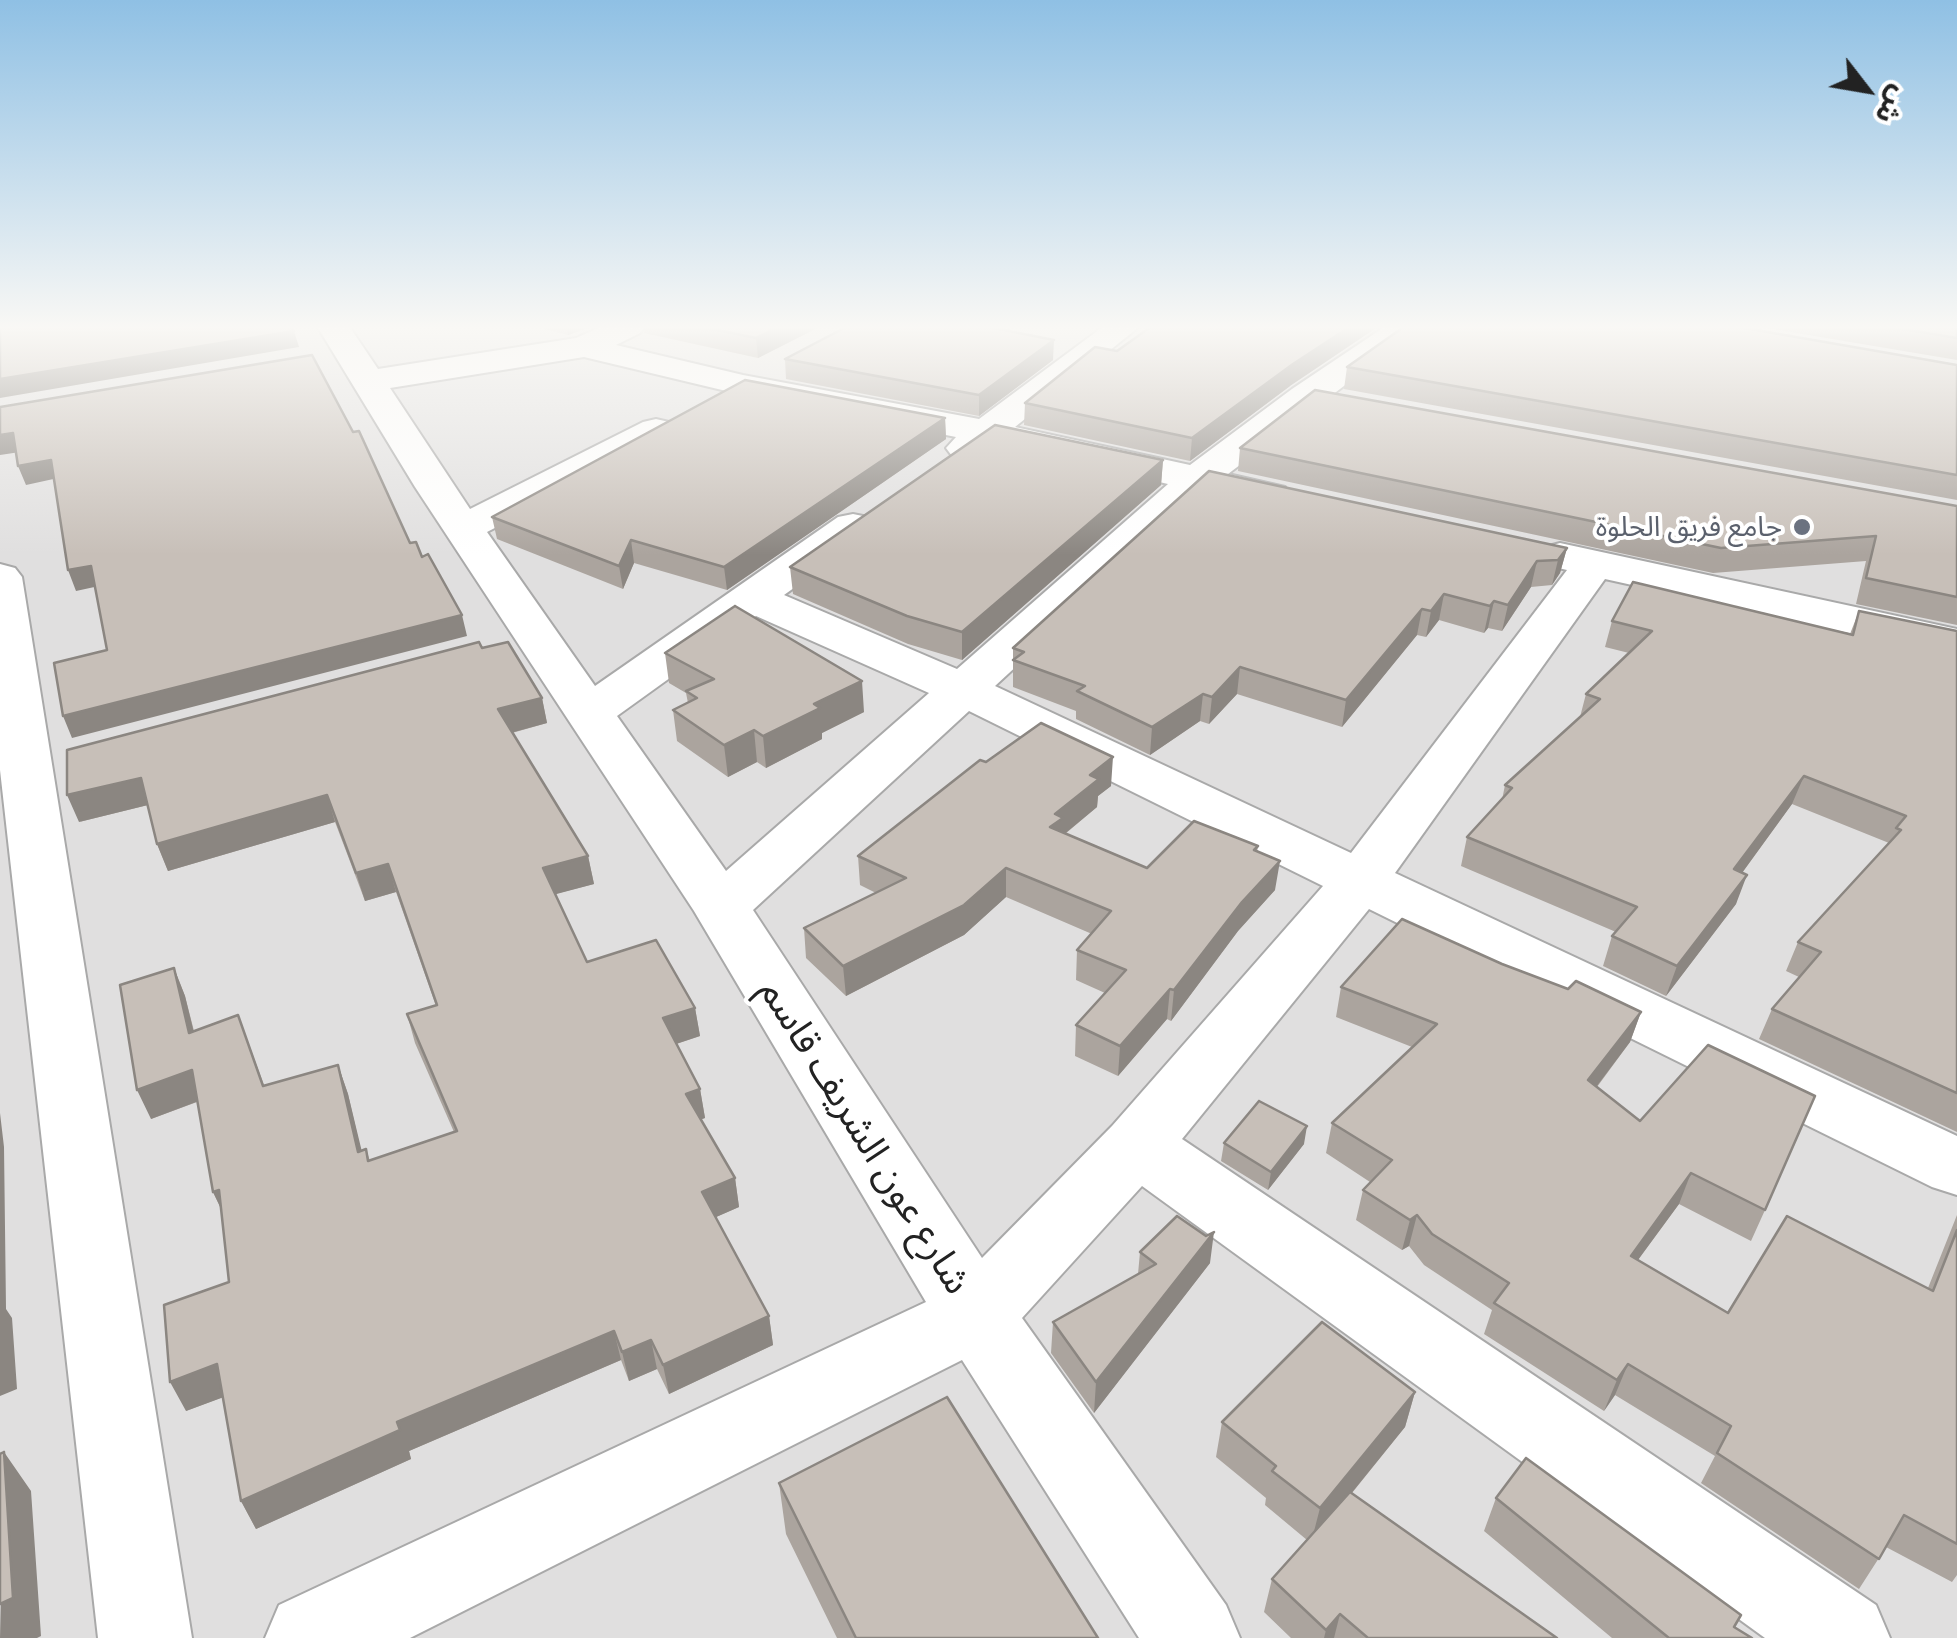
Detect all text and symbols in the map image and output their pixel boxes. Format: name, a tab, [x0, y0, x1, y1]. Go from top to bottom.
north arrow	[1817, 40, 1917, 140]
text: ش	[1869, 81, 1917, 131]
place label: جامع فريق الحلوة	[1596, 510, 1782, 544]
marker: جامع فريق الحلوة	[1791, 516, 1813, 538]
street label: شارع عون الشريف قاسم	[750, 971, 980, 1303]

